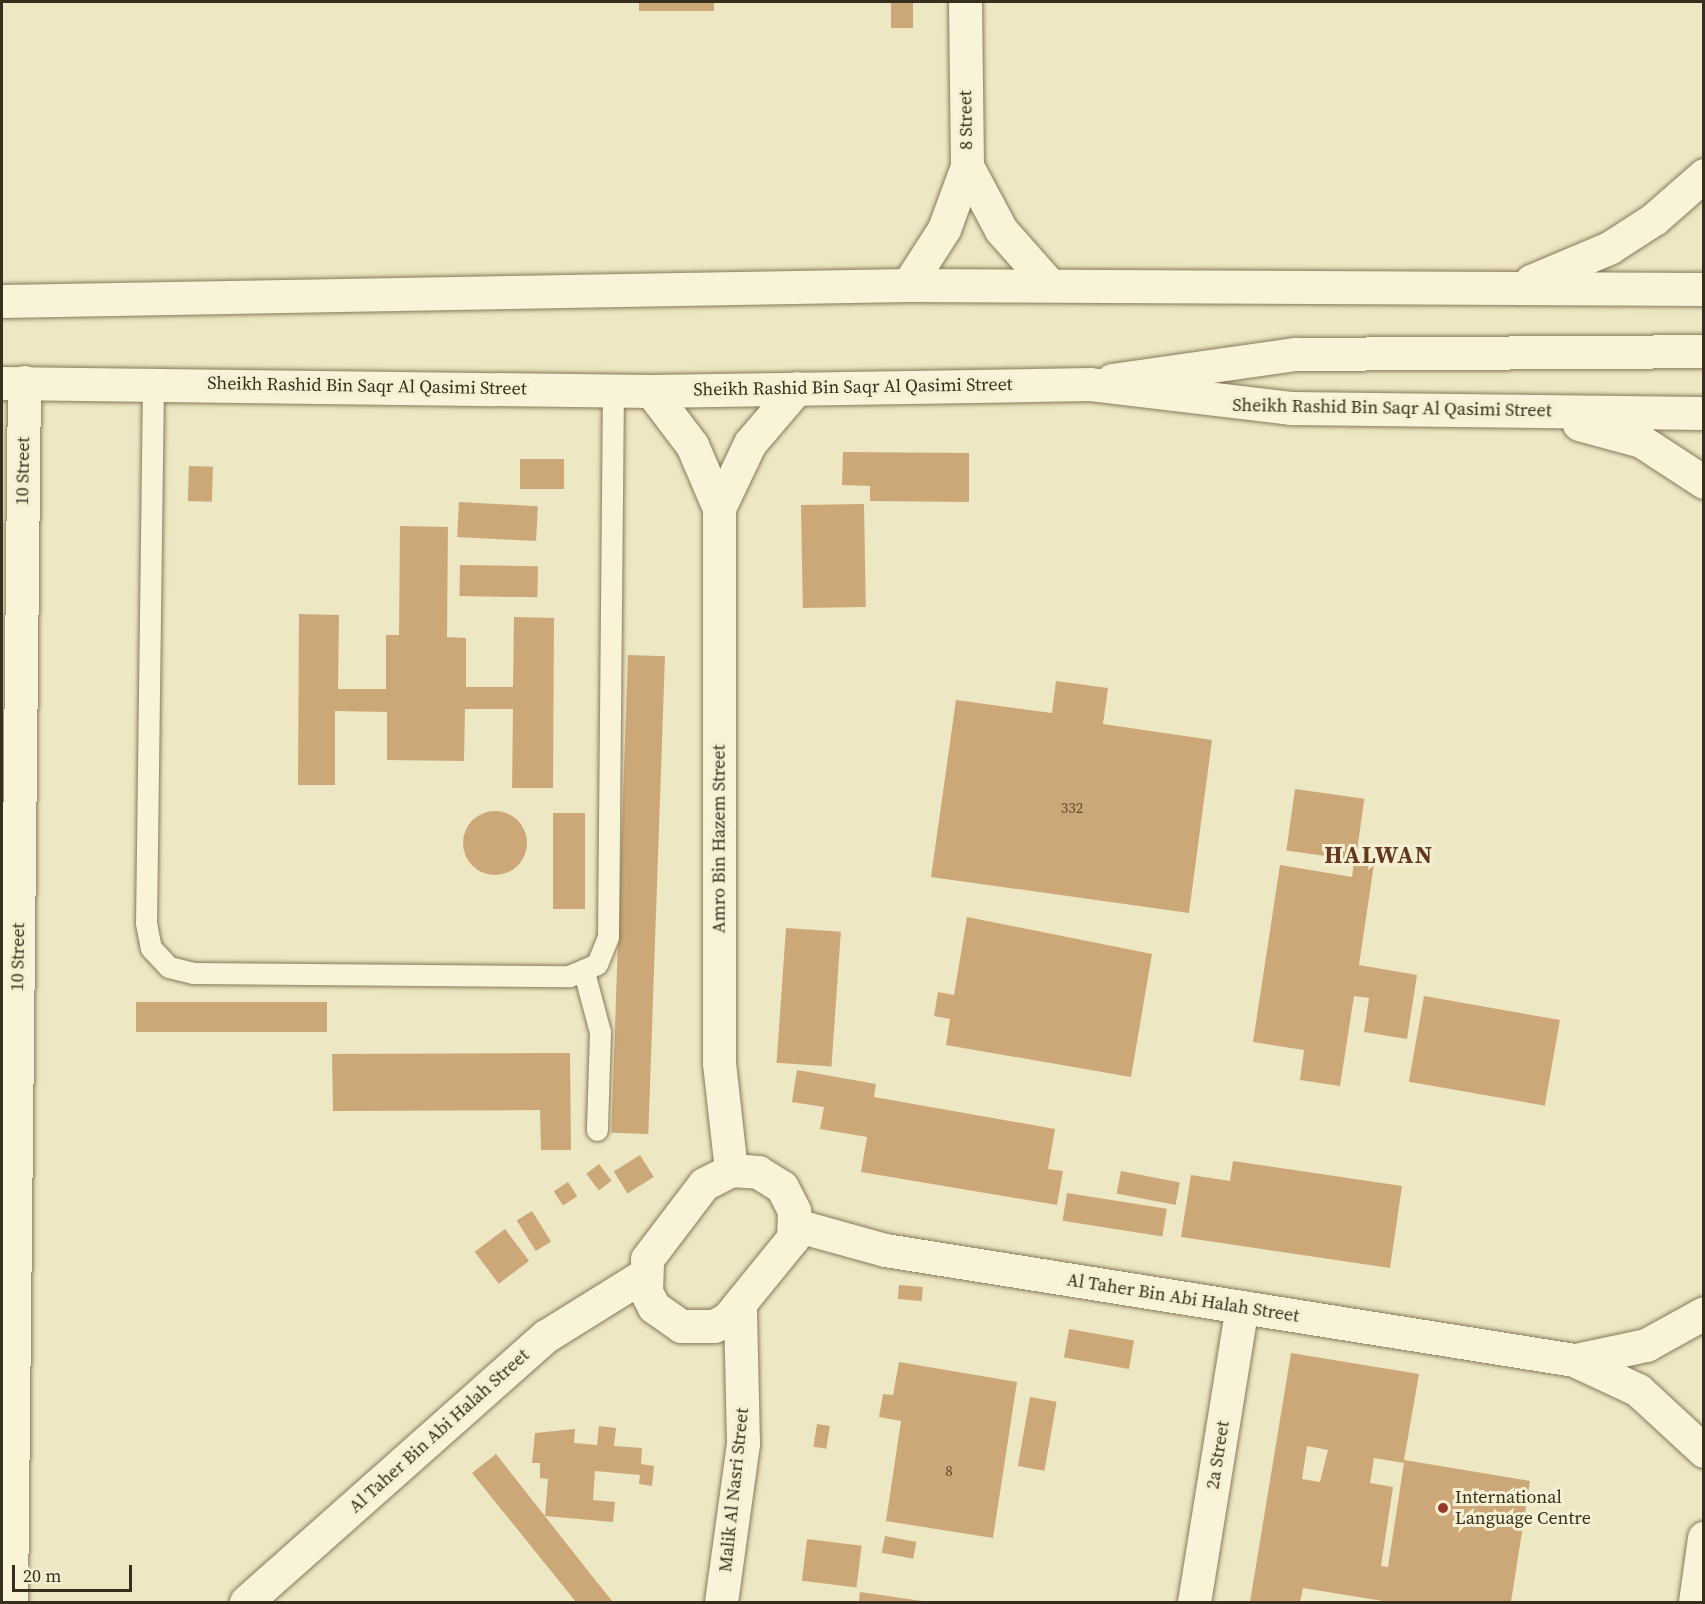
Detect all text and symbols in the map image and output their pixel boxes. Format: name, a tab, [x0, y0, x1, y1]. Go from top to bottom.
street label: 8 Street	[955, 90, 977, 150]
street label: Sheikh Rashid Bin Saqr Al Qasimi Street	[207, 372, 527, 400]
street label: Sheikh Rashid Bin Saqr Al Qasimi Street	[693, 373, 1013, 401]
street label: Sheikh Rashid Bin Saqr Al Qasimi Street	[1232, 394, 1552, 422]
street label: 10 Street	[12, 436, 34, 506]
street label: Amro Bin Hazem Street	[708, 745, 730, 933]
house number: 332	[1061, 799, 1083, 817]
district label: HALWAN	[1324, 841, 1434, 869]
street label: 10 Street	[7, 922, 29, 992]
street label: Al Taher Bin Abi Halah Street	[1065, 1269, 1301, 1327]
street label: Al Taher Bin Abi Halah Street	[344, 1344, 534, 1518]
street label: Malik Al Nasri Street	[715, 1407, 753, 1573]
street label: 2a Street	[1202, 1419, 1234, 1491]
house number: 8	[945, 1462, 953, 1480]
place label: International Language Centre	[1455, 1487, 1591, 1530]
marker: International Language Centre	[1436, 1501, 1450, 1515]
scale bar	[15, 1553, 135, 1591]
text: 20 m	[23, 1563, 61, 1588]

